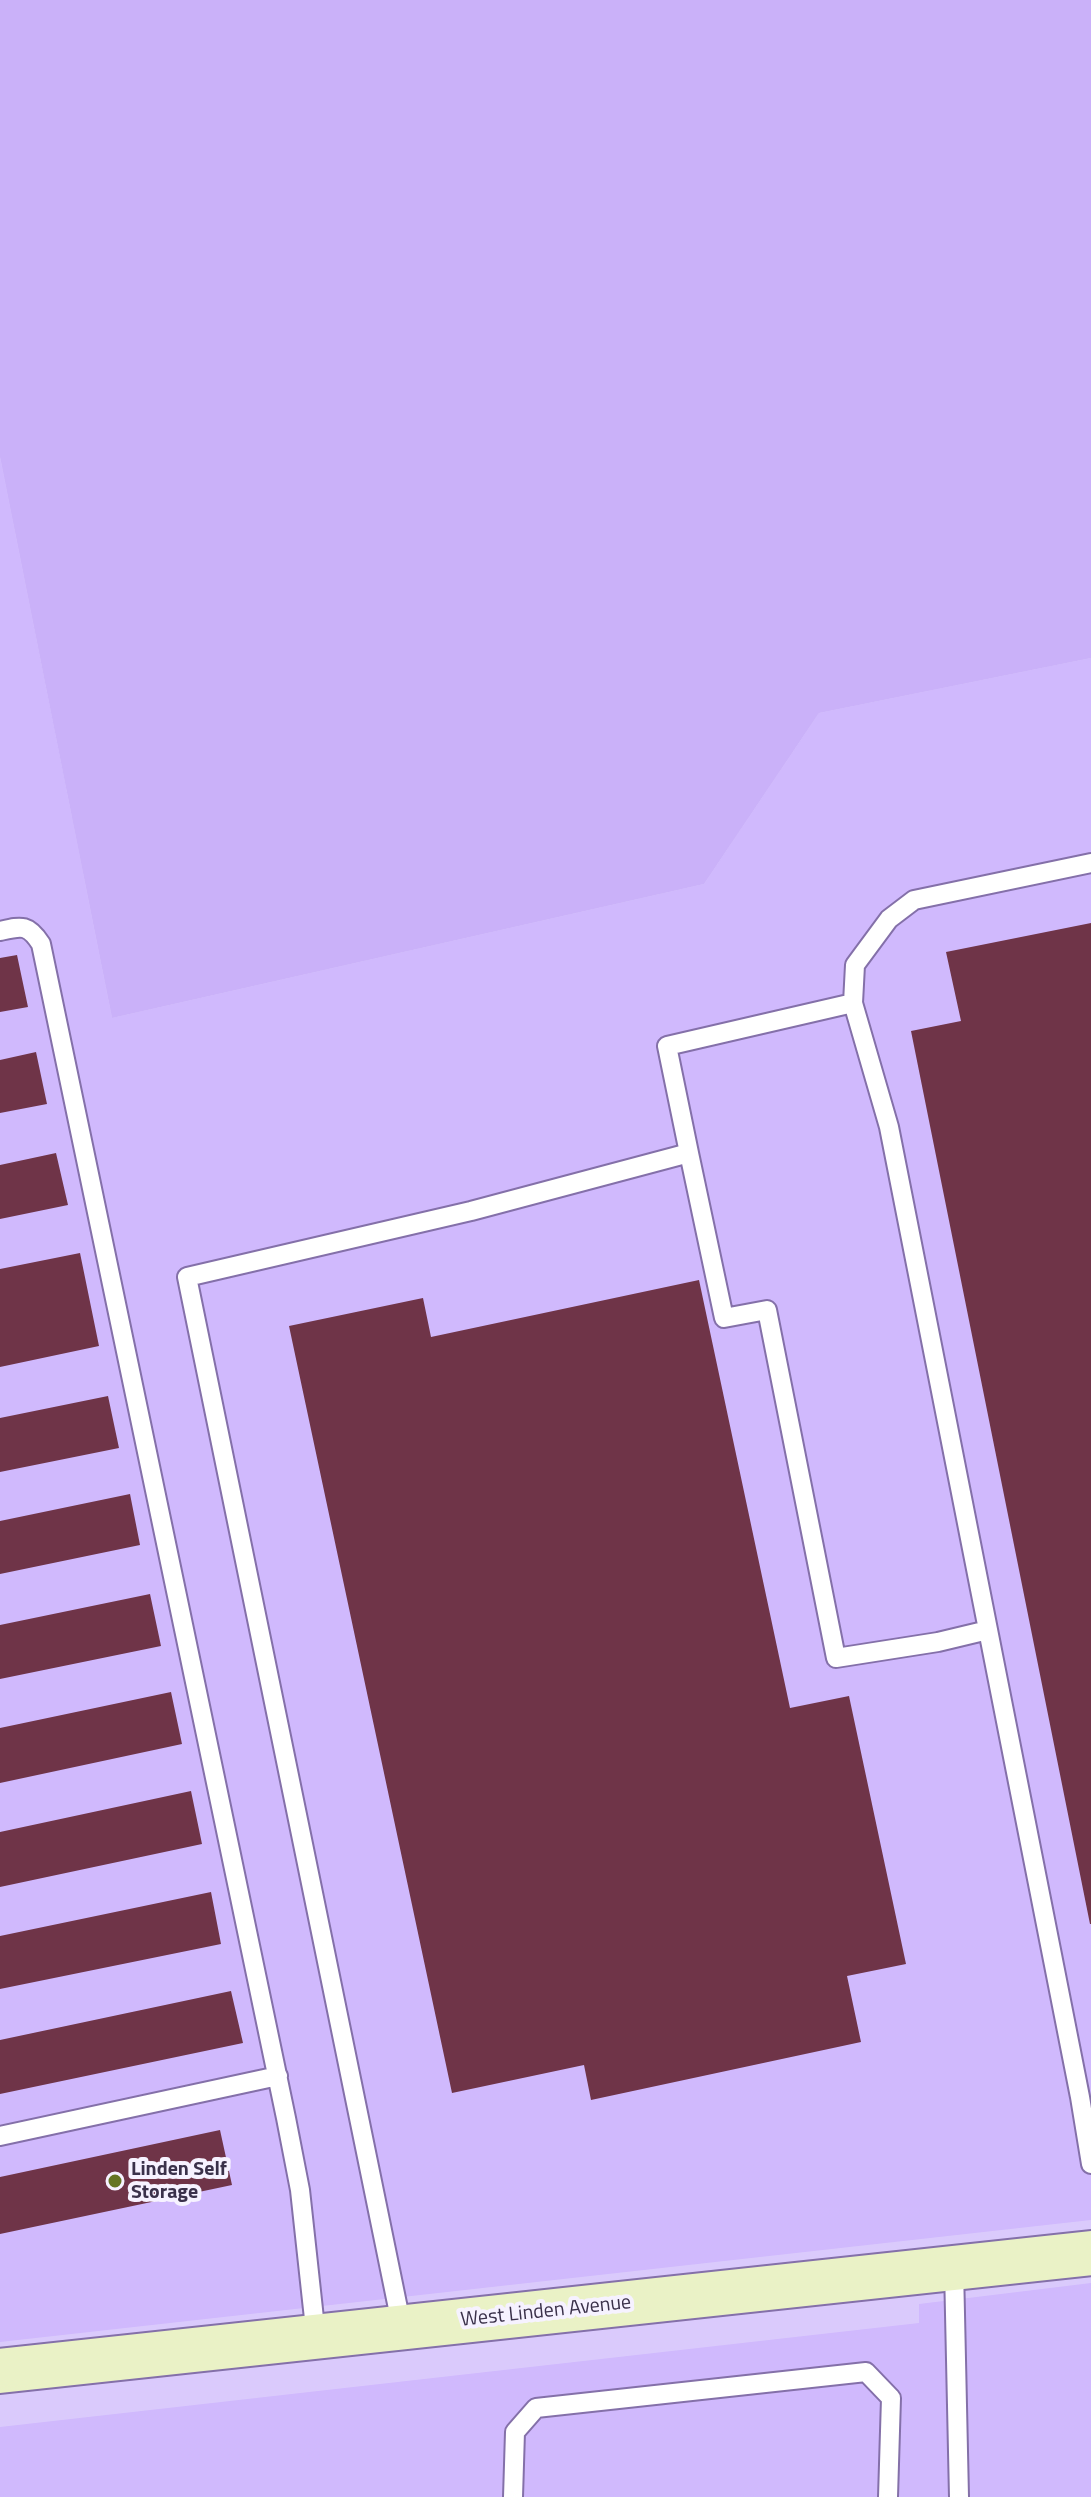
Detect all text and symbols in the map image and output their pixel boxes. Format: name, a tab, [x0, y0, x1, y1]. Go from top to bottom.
place label: Linden Self Storage	[131, 2158, 227, 2205]
marker: Linden Self Storage	[106, 2172, 124, 2190]
street label: West Linden Avenue	[460, 2291, 632, 2333]

